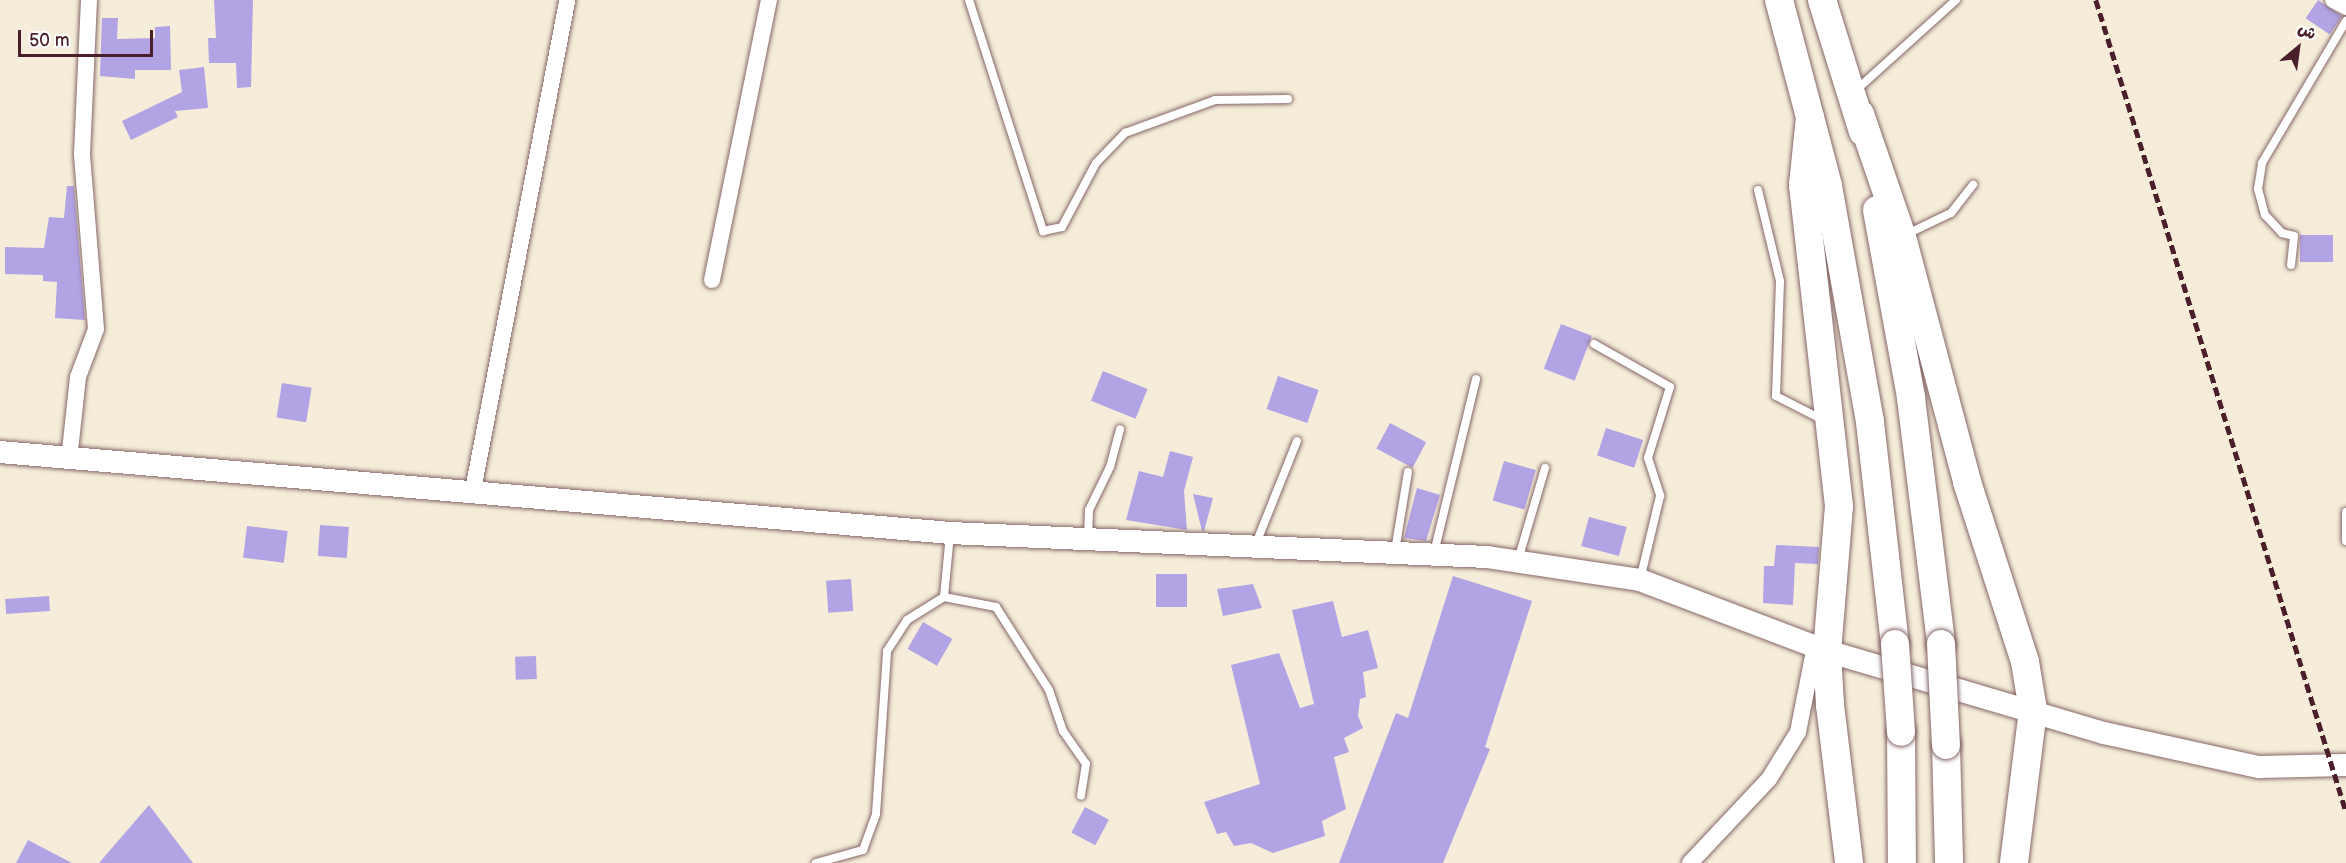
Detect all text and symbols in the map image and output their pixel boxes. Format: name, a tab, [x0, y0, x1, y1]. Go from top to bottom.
scale bar	[21, 18, 156, 56]
north arrow	[2268, 18, 2328, 78]
text: ش	[2295, 19, 2319, 44]
text: 50 m	[29, 30, 70, 51]

